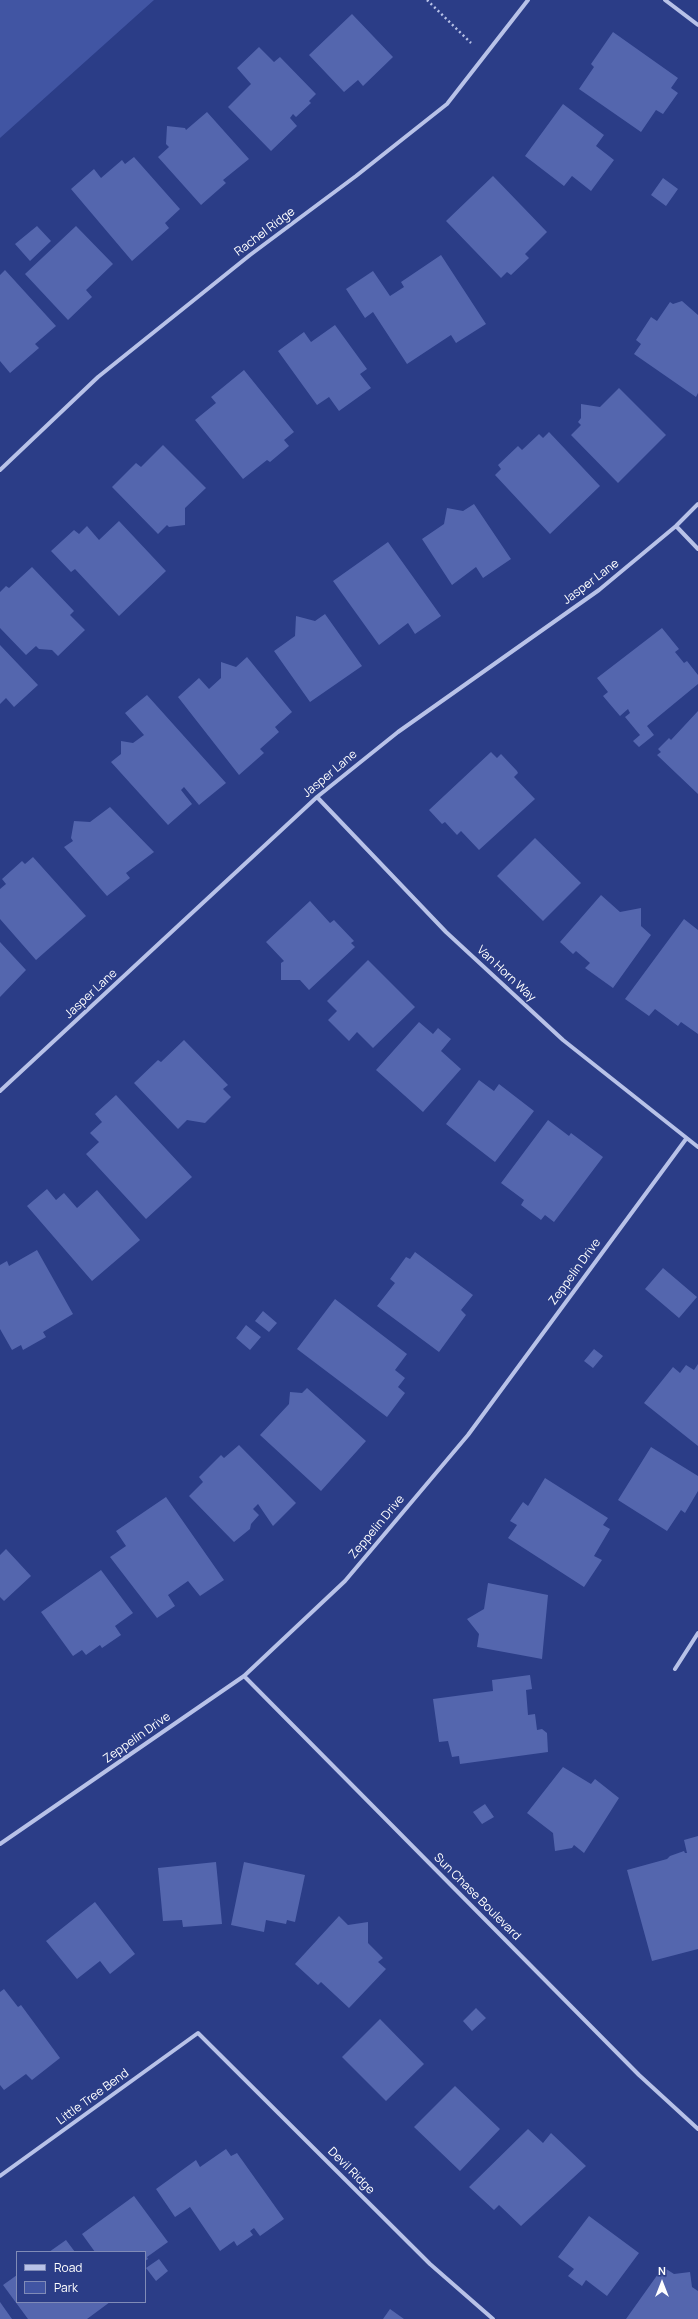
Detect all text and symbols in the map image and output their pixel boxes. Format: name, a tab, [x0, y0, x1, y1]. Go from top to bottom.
street label: Rachel Ridge	[232, 205, 298, 259]
street label: Jasper Lane	[560, 556, 622, 608]
street label: Jasper Lane	[300, 747, 360, 801]
street label: Van Horn Way	[474, 943, 538, 1005]
street label: Jasper Lane	[62, 966, 120, 1022]
street label: Zeppelin Drive	[546, 1236, 604, 1308]
street label: Zeppelin Drive	[346, 1492, 408, 1562]
street label: Zeppelin Drive	[101, 1710, 173, 1766]
street label: Sun Chase Boulevard	[431, 1851, 523, 1943]
street label: Little Tree Bend	[54, 2066, 132, 2128]
street label: Devil Ridge	[325, 2145, 377, 2197]
legend	[16, 2251, 146, 2303]
text: Road	[54, 2259, 82, 2276]
north arrow	[642, 2263, 682, 2303]
text: N	[658, 2263, 666, 2278]
text: Park	[54, 2279, 78, 2296]

